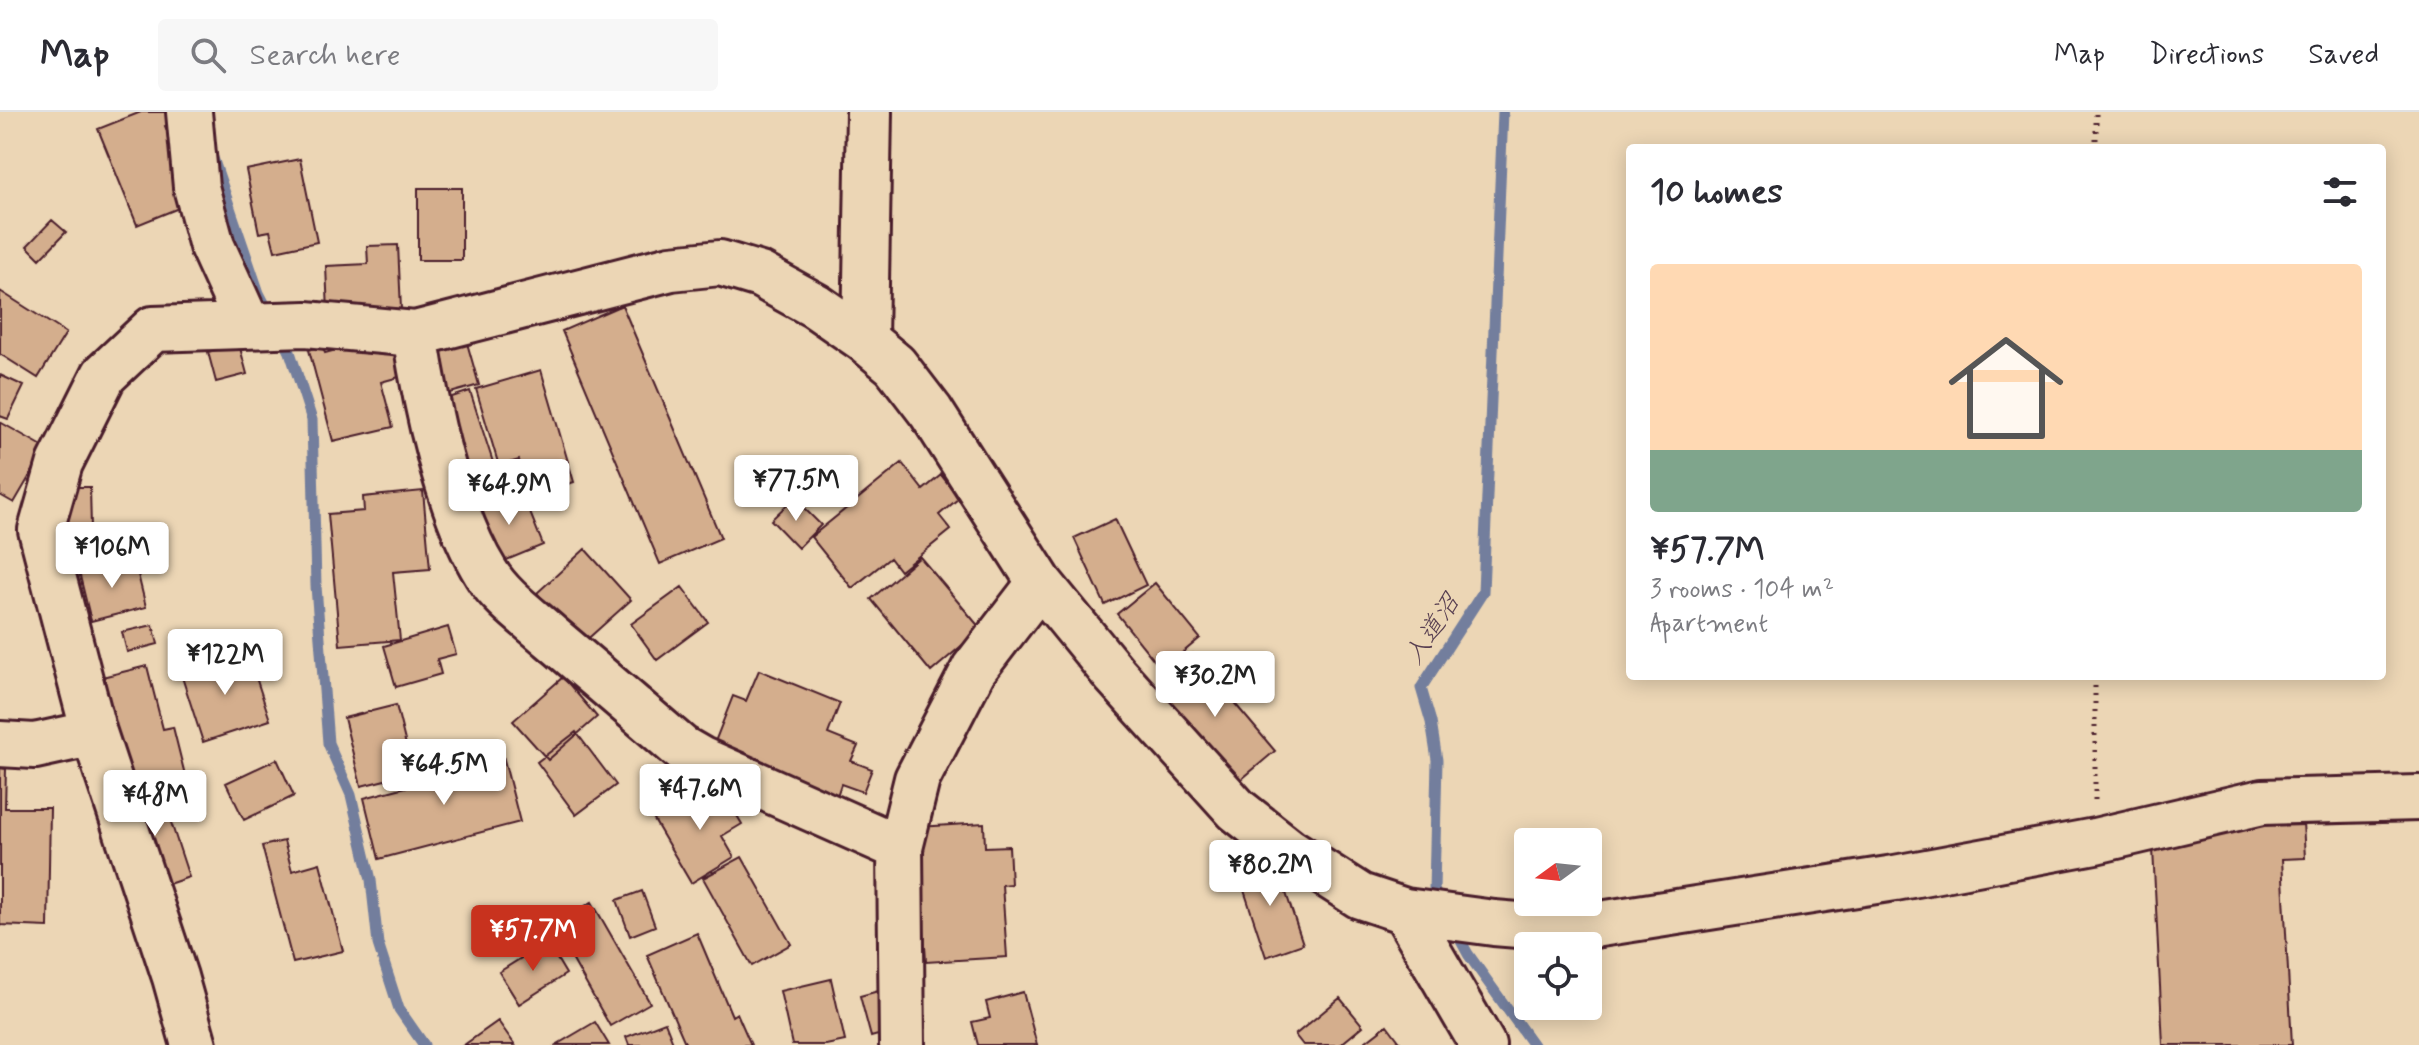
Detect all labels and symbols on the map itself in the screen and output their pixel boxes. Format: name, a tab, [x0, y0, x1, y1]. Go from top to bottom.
pin: ¥77.5M	[731, 455, 861, 523]
pin: ¥64.9M	[444, 459, 574, 527]
pin: ¥106M	[56, 522, 168, 590]
water label: 入道沼	[1397, 586, 1470, 672]
pin: ¥122M	[169, 629, 281, 697]
pin: ¥30.2M	[1150, 651, 1280, 719]
pin: ¥64.5M	[379, 739, 509, 807]
pin: ¥47.6M	[635, 764, 765, 832]
pin: ¥48M	[108, 770, 202, 838]
north arrow	[1514, 828, 1602, 916]
pin: ¥80.2M	[1205, 840, 1335, 908]
pin: ¥57.7M	[468, 905, 598, 973]

